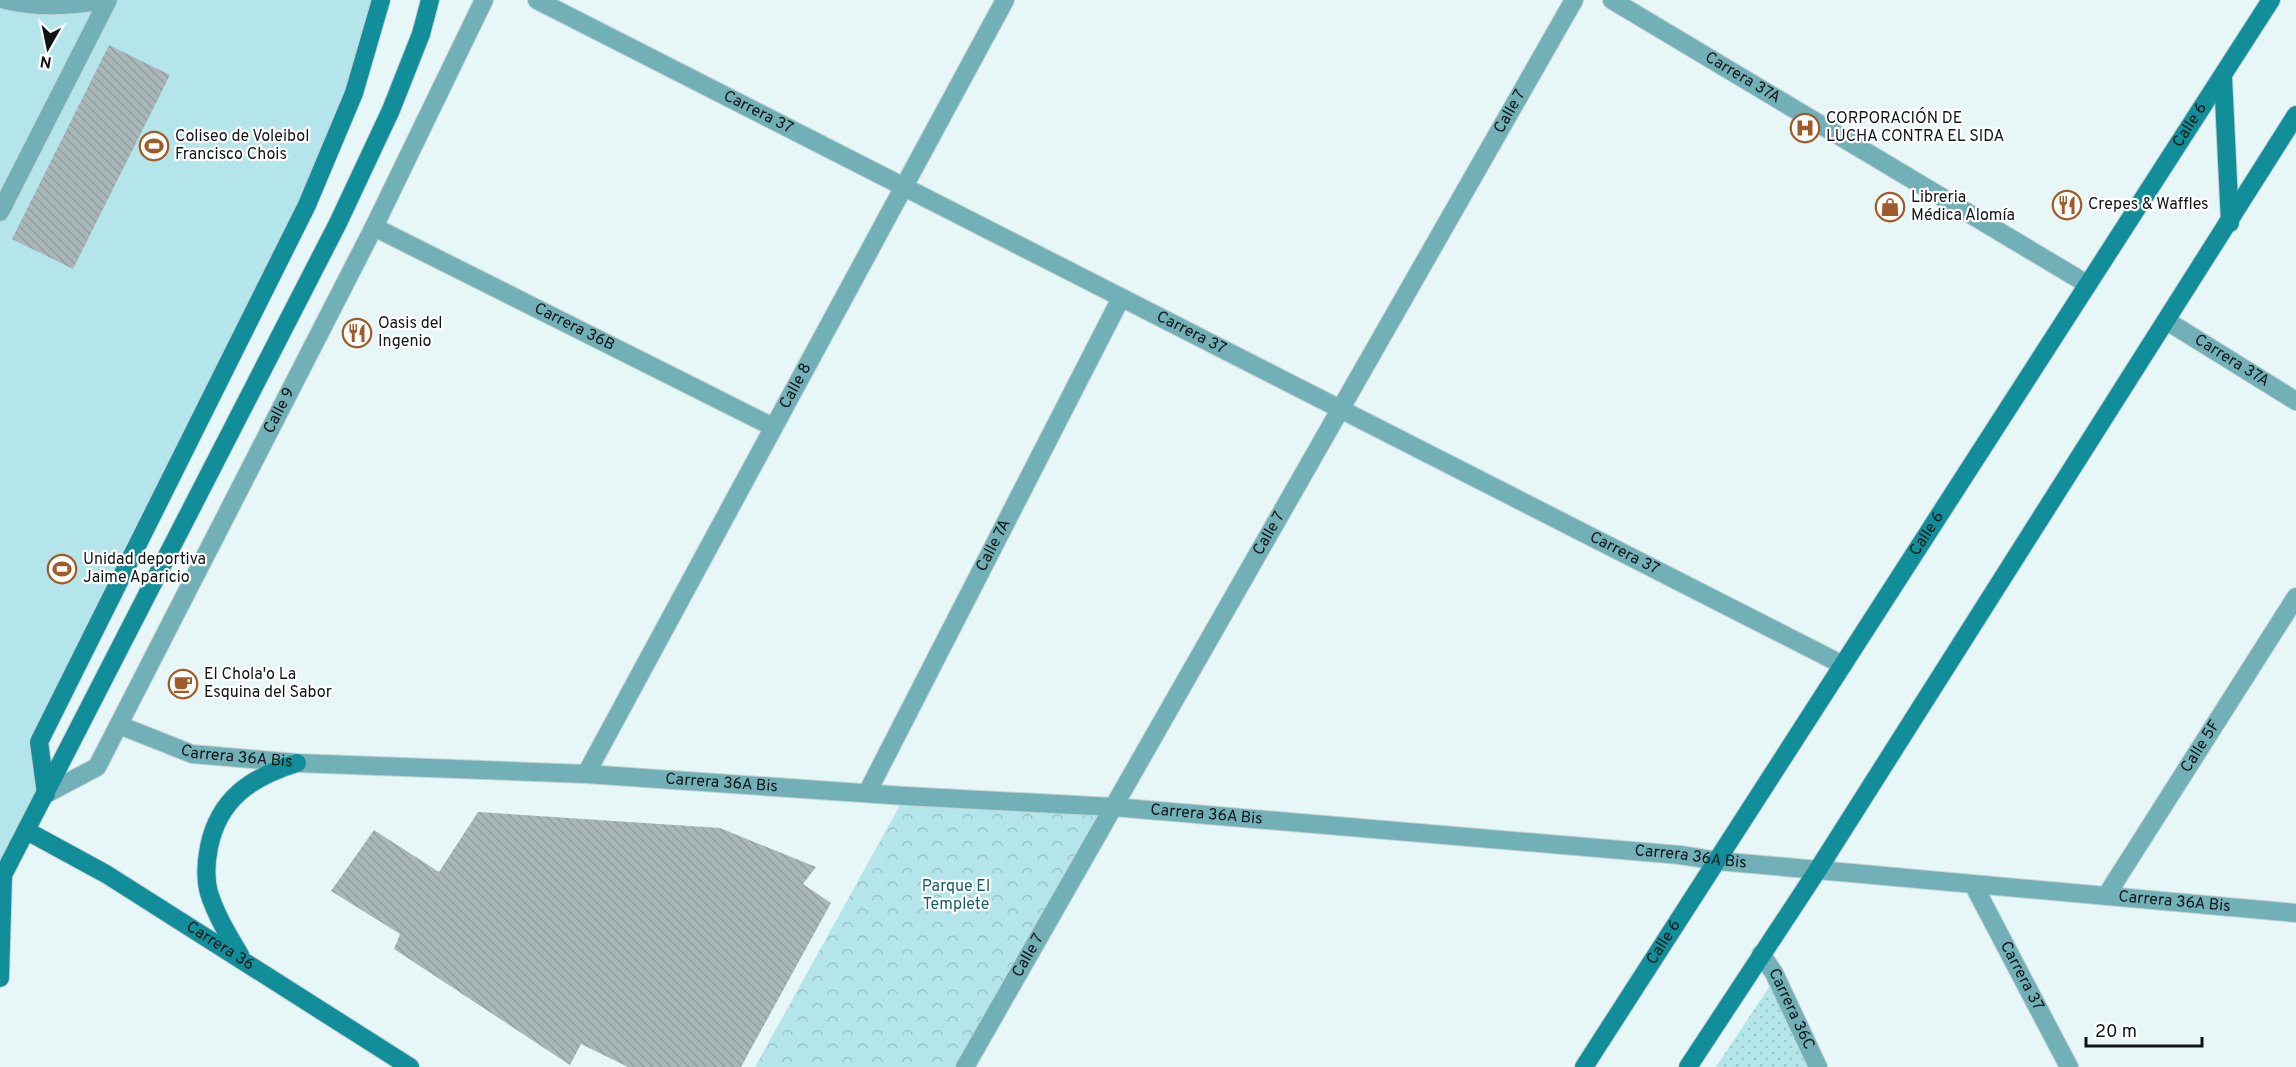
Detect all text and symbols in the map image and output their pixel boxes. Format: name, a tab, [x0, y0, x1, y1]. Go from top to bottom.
north arrow	[18, 18, 78, 78]
street label: Carrera 37A	[1701, 48, 1784, 108]
text: N	[39, 50, 53, 72]
street label: Carrera 37	[720, 86, 796, 139]
street label: Calle 7	[1490, 86, 1531, 137]
street label: Calle 6	[2169, 99, 2212, 151]
place label: CORPORACIÓN DE LUCHA CONTRA EL SIDA	[1826, 107, 2004, 147]
hospital icon: CORPORACIÓN DE LUCHA CONTRA EL SIDA	[1789, 112, 1821, 144]
place label: Coliseo de Voleibol Francisco Chois	[175, 127, 309, 165]
sports icon: Coliseo de Voleibol Francisco Chois	[138, 130, 170, 162]
place label: Libreria Médica Alomía	[1911, 188, 2015, 226]
restaurant icon: Crepes & Waffles	[2051, 189, 2083, 221]
shop icon: Libreria Médica Alomía	[1874, 191, 1906, 223]
place label: Crepes & Waffles	[2088, 195, 2209, 215]
street label: Carrera 36B	[531, 299, 618, 356]
street label: Carrera 37	[1153, 307, 1229, 359]
place label: Oasis del Ingenio	[378, 314, 442, 352]
restaurant icon: Oasis del Ingenio	[341, 317, 373, 349]
street label: Carrera 37A	[2190, 330, 2273, 392]
street label: Calle 8	[775, 360, 816, 413]
street label: Calle 9	[260, 384, 300, 437]
street label: Calle 7	[1249, 508, 1290, 559]
street label: Calle 6	[1906, 508, 1949, 560]
street label: Calle 7A	[972, 516, 1016, 575]
street label: Carrera 37	[1586, 527, 1662, 580]
place label: Unidad deportiva Jaime Aparicio	[83, 550, 206, 588]
sports icon: Unidad deportiva Jaime Aparicio	[46, 553, 78, 585]
place label: El Chola'o La Esquina del Sabor	[204, 665, 332, 703]
cafe icon: El Chola'o La Esquina del Sabor	[167, 668, 199, 700]
street label: Calle 5F	[2177, 717, 2225, 777]
street label: Carrera 36A Bis	[177, 740, 293, 773]
street label: Carrera 36A Bis	[665, 769, 778, 797]
street label: Carrera 36A Bis	[1149, 800, 1264, 830]
street label: Carrera 36A Bis	[1634, 841, 1747, 874]
park label: Parque El Templete	[922, 877, 990, 915]
street label: Carrera 36A Bis	[2117, 887, 2232, 917]
street label: Calle 6	[1642, 916, 1686, 969]
street label: Carrera 36	[182, 917, 258, 975]
street label: Calle 7	[1008, 930, 1049, 981]
street label: Carrera 37	[1995, 938, 2048, 1014]
street label: Carrera 36C	[1763, 965, 1819, 1053]
scale bar	[2086, 1010, 2202, 1048]
text: 20 m	[2095, 1021, 2137, 1044]

